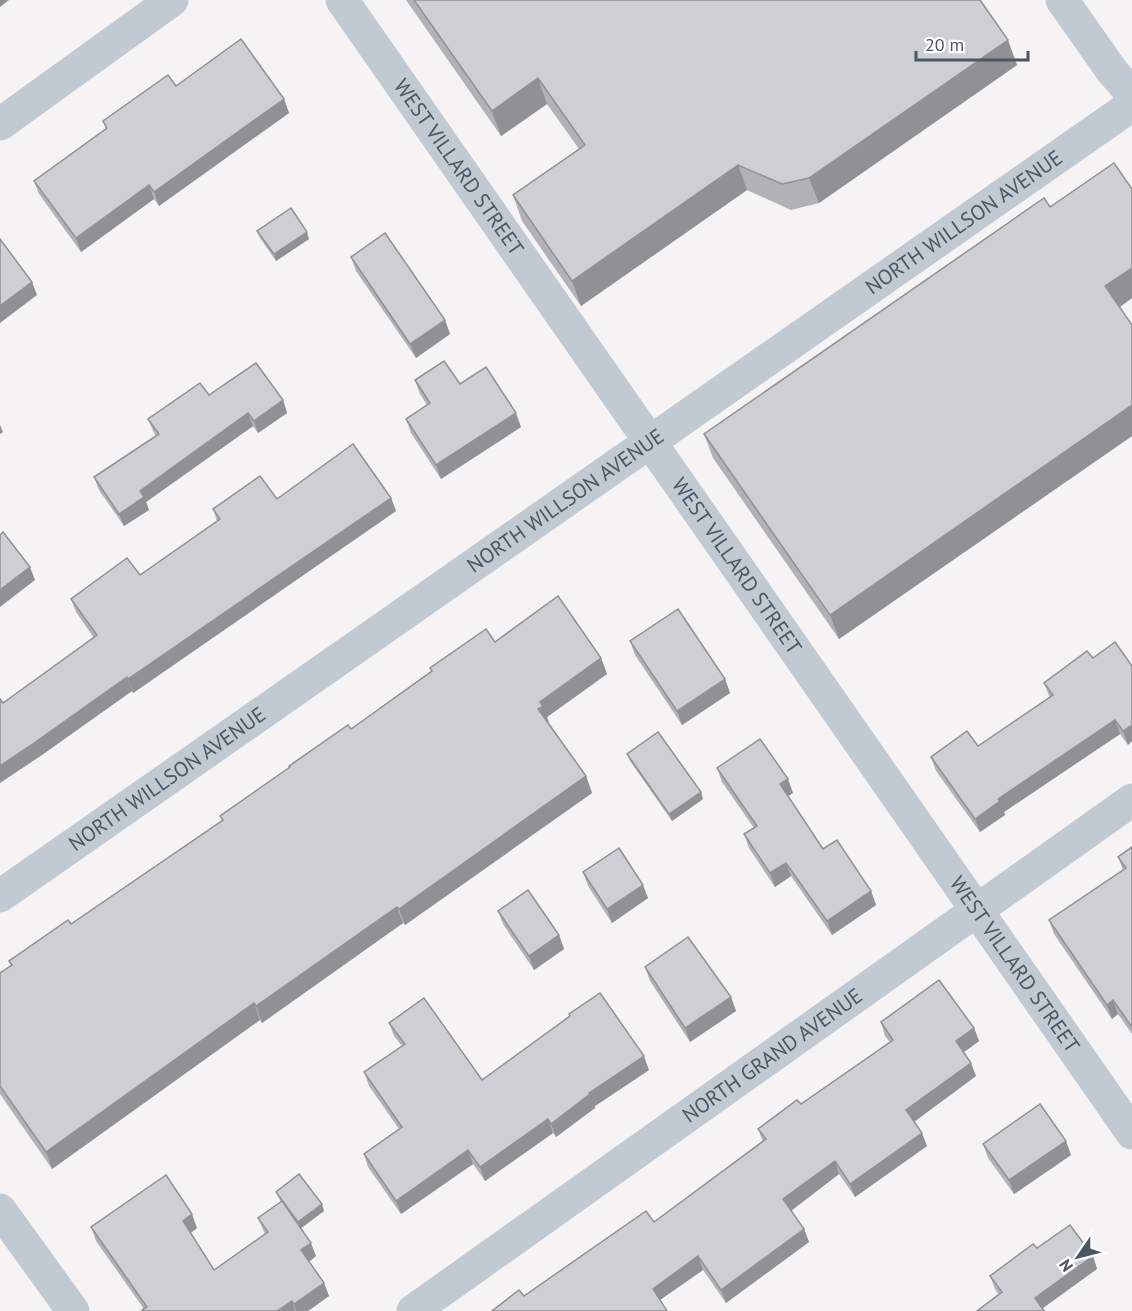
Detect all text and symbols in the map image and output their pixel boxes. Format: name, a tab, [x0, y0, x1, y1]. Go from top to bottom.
scale bar	[916, 24, 1028, 62]
text: 20 m	[925, 33, 964, 56]
street label: WEST VILLARD STREET	[388, 74, 530, 261]
street label: NORTH WILLSON AVENUE	[860, 144, 1067, 300]
street label: NORTH WILLSON AVENUE	[462, 422, 669, 579]
street label: WEST VILLARD STREET	[666, 472, 808, 660]
street label: NORTH WILLSON AVENUE	[63, 701, 271, 857]
street label: WEST VILLARD STREET	[944, 871, 1086, 1058]
street label: NORTH GRAND AVENUE	[677, 982, 867, 1128]
north arrow	[1048, 1227, 1108, 1287]
text: N	[1055, 1256, 1077, 1276]

